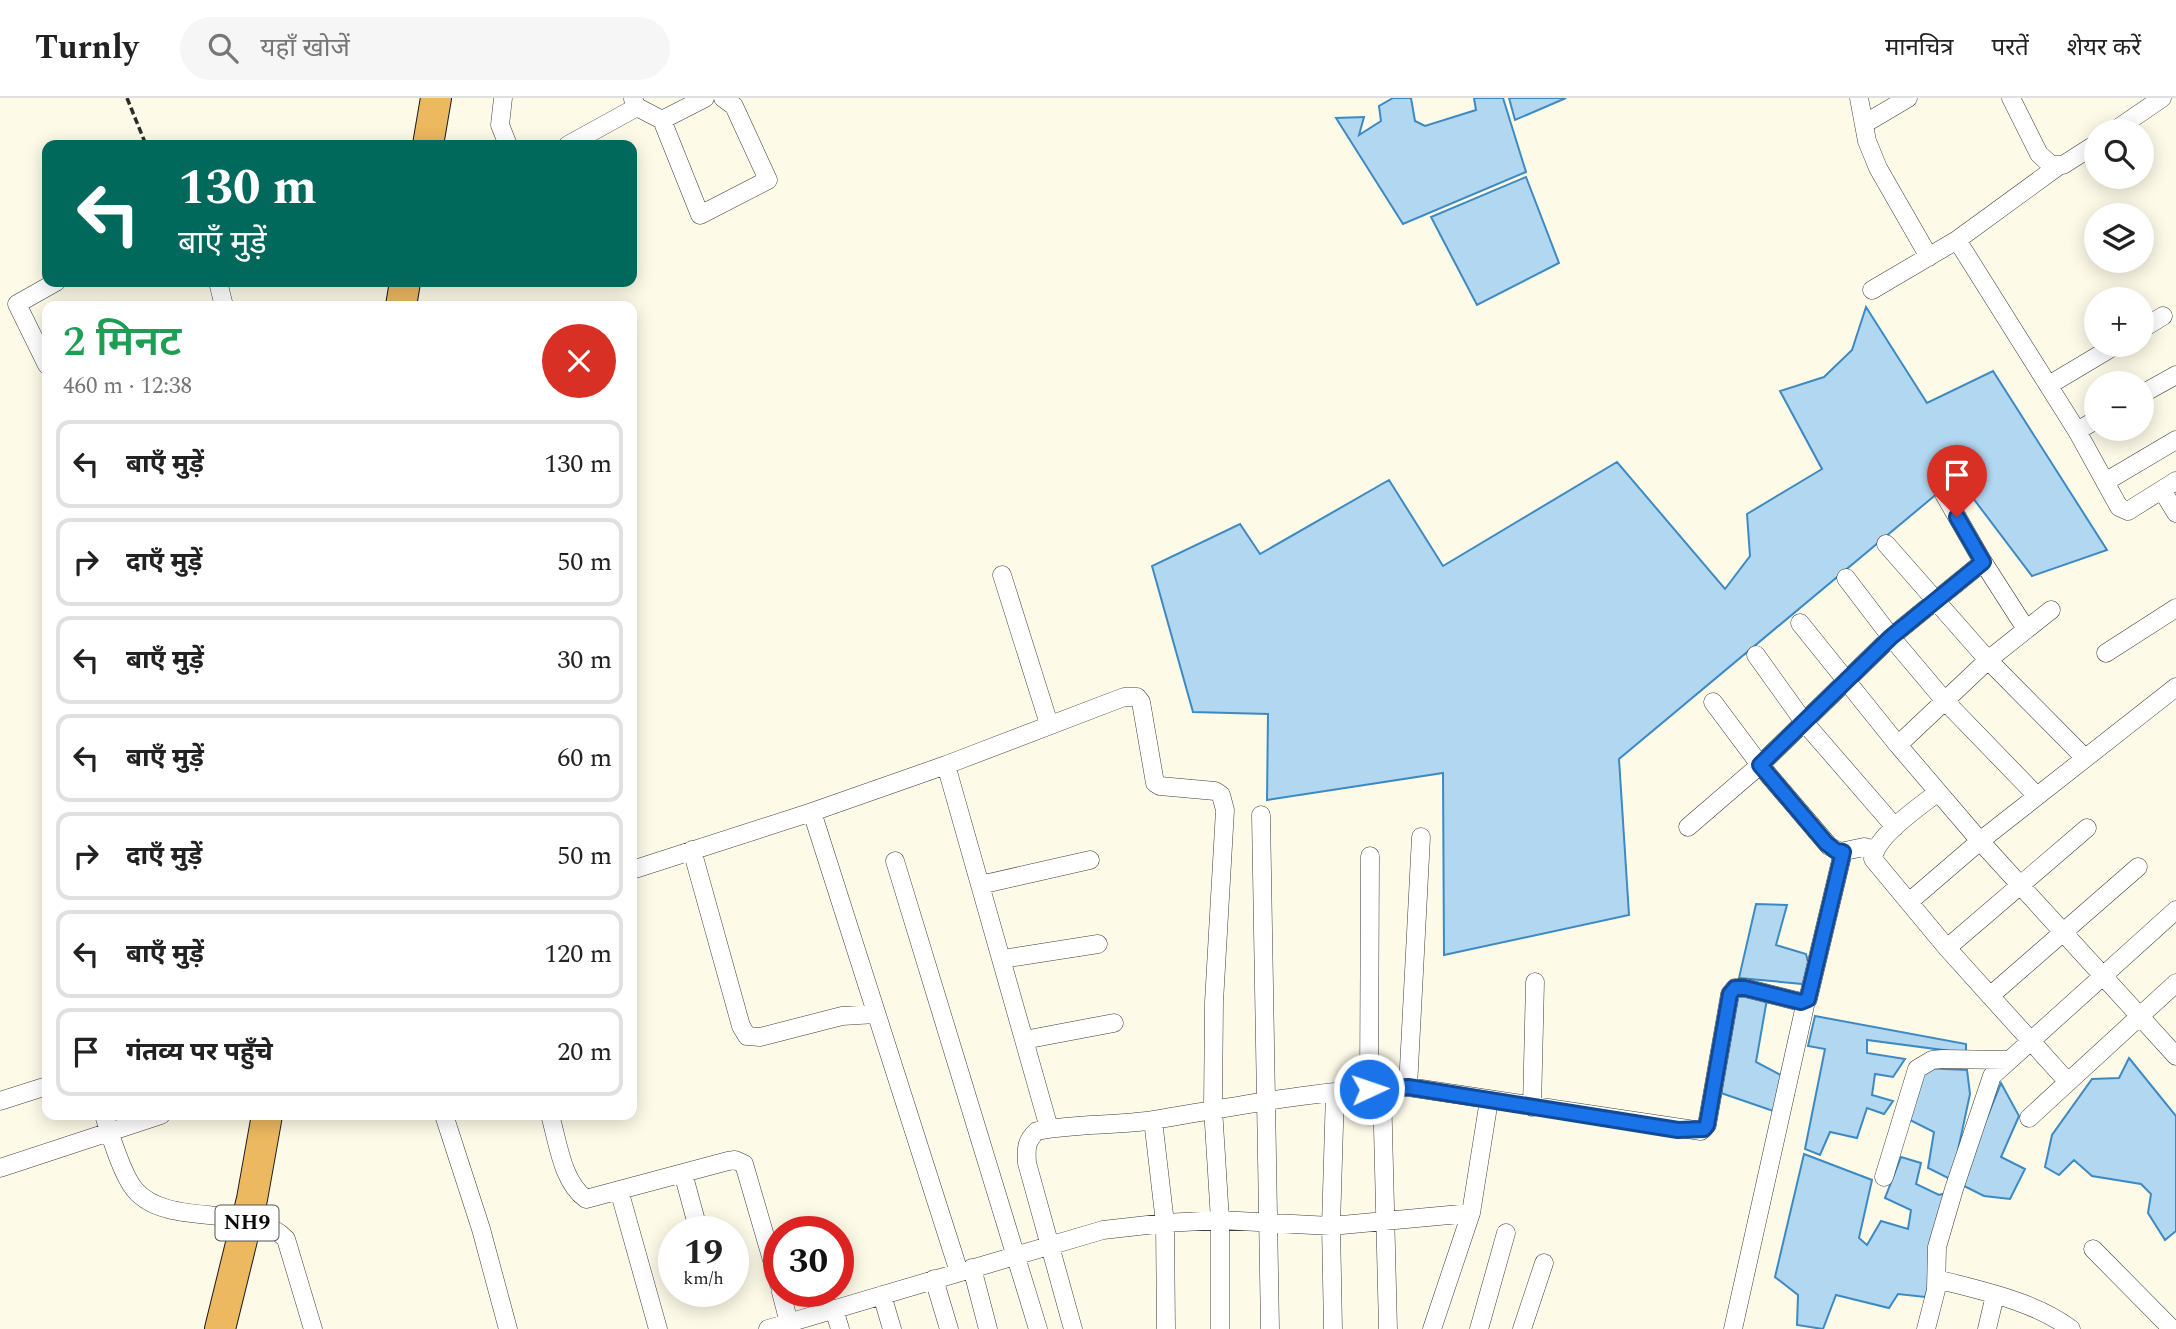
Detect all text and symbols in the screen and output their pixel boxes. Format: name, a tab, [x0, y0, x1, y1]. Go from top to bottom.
search box	[180, 17, 670, 80]
text: Turnly	[35, 23, 138, 73]
text: यहाँ खोजें	[260, 28, 350, 68]
icon: search	[204, 29, 242, 67]
text: मानचित्र	[1885, 30, 1954, 66]
text: परतें	[1992, 30, 2029, 66]
text: शेयर करें	[2067, 30, 2141, 66]
map controls	[2084, 119, 2154, 441]
button: search	[2084, 119, 2154, 189]
text: 130 m	[178, 151, 317, 226]
icon: left	[63, 168, 154, 259]
button: layers	[2084, 203, 2154, 273]
text: बाएँ मुड़ें	[178, 219, 267, 268]
button: +	[2084, 287, 2154, 357]
text: 2 मिनट	[63, 311, 181, 374]
button: close	[542, 324, 616, 398]
text: 460 m · 12:38	[63, 369, 192, 404]
button: −	[2084, 371, 2154, 441]
text: बाएँ मुड़ें	[126, 444, 204, 484]
text: 130 m	[544, 444, 612, 484]
icon: left	[67, 445, 105, 483]
pin	[1927, 445, 1987, 517]
icon: arrive	[1938, 456, 1976, 494]
text: दाएँ मुड़ें	[126, 542, 202, 582]
text: 50 m	[557, 542, 612, 582]
icon: right	[67, 543, 105, 581]
text: बाएँ मुड़ें	[126, 640, 204, 680]
text: 30 m	[557, 640, 612, 680]
icon: left	[67, 641, 105, 679]
text: बाएँ मुड़ें	[126, 738, 204, 778]
text: 60 m	[557, 738, 612, 778]
icon: left	[67, 739, 105, 777]
text: दाएँ मुड़ें	[126, 836, 202, 876]
text: 50 m	[557, 836, 612, 876]
icon: right	[67, 837, 105, 875]
text: बाएँ मुड़ें	[126, 934, 204, 974]
text: 120 m	[544, 934, 612, 974]
icon: left	[67, 935, 105, 973]
text: गंतव्य पर पहुँचे	[126, 1032, 273, 1072]
text: 20 m	[557, 1032, 612, 1072]
icon: arrive	[67, 1033, 105, 1071]
position arrow	[1332, 1052, 1406, 1126]
road number: NH9	[216, 1206, 278, 1240]
speed limit sign: 30	[763, 1216, 854, 1307]
text: 19	[684, 1226, 723, 1279]
text: km/h	[683, 1265, 724, 1292]

